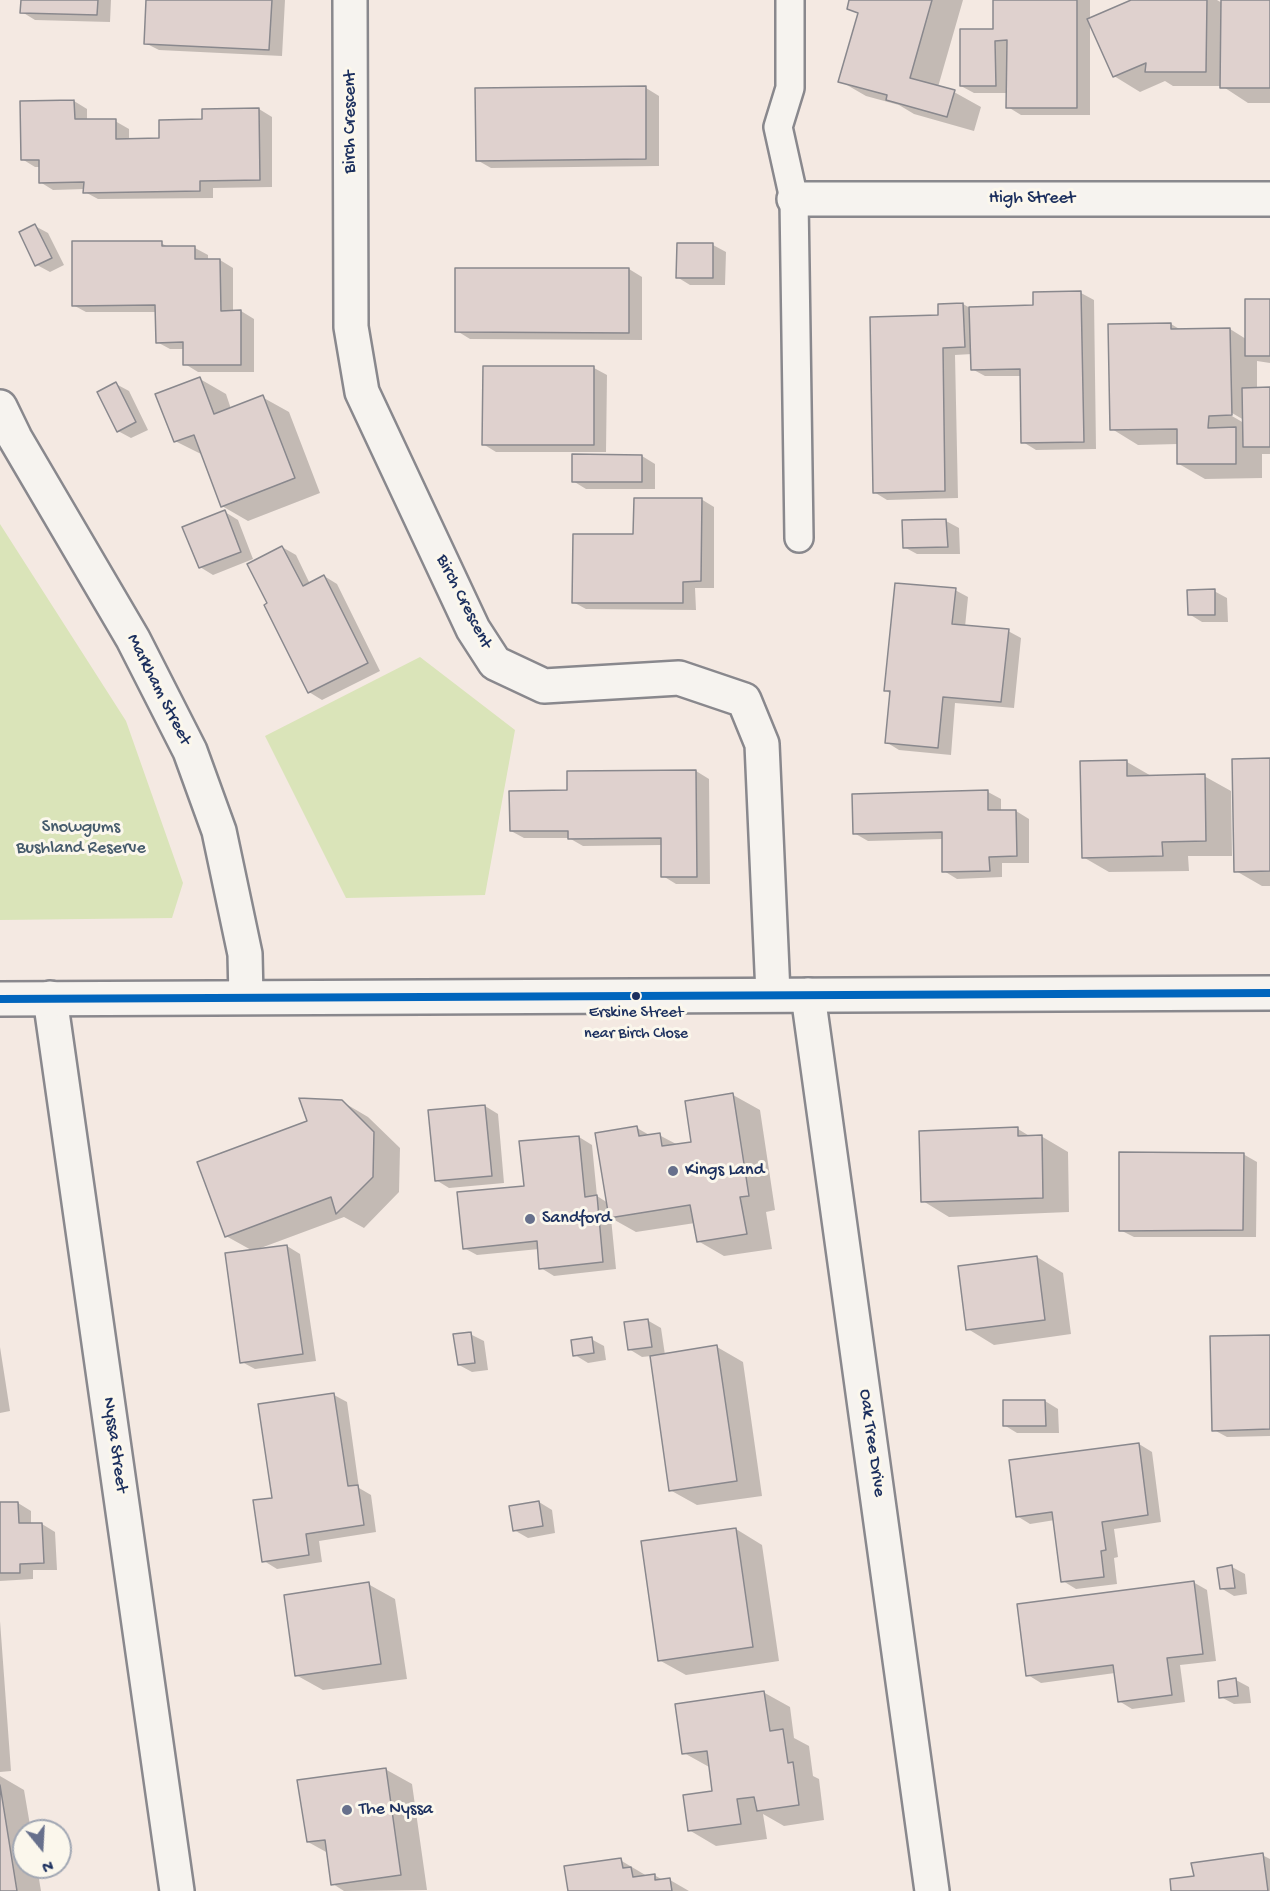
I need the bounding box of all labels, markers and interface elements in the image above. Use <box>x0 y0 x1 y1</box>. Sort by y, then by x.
street label: Birch Crescent <box>340 71 362 173</box>
street label: High Street <box>989 188 1075 210</box>
street label: Birch Crescent <box>430 551 496 653</box>
street label: Markham Street <box>121 631 195 749</box>
park label: Snowgums Bushland Reserve <box>16 817 146 860</box>
marker: Erskine Street near Birch Close <box>630 990 642 1002</box>
place label: Erskine Street near Birch Close <box>584 1004 688 1042</box>
place label: Kings Land <box>685 1160 764 1182</box>
marker: Kings Land <box>666 1164 680 1178</box>
place label: Sandford <box>542 1208 611 1230</box>
marker: Sandford <box>523 1212 537 1226</box>
street label: Oak Tree Drive <box>853 1388 889 1498</box>
street label: Nyssa Street <box>97 1396 131 1494</box>
place label: The Nyssa <box>359 1799 433 1821</box>
marker: The Nyssa <box>340 1803 354 1817</box>
north arrow <box>12 1819 72 1879</box>
text: N <box>39 1854 55 1875</box>

